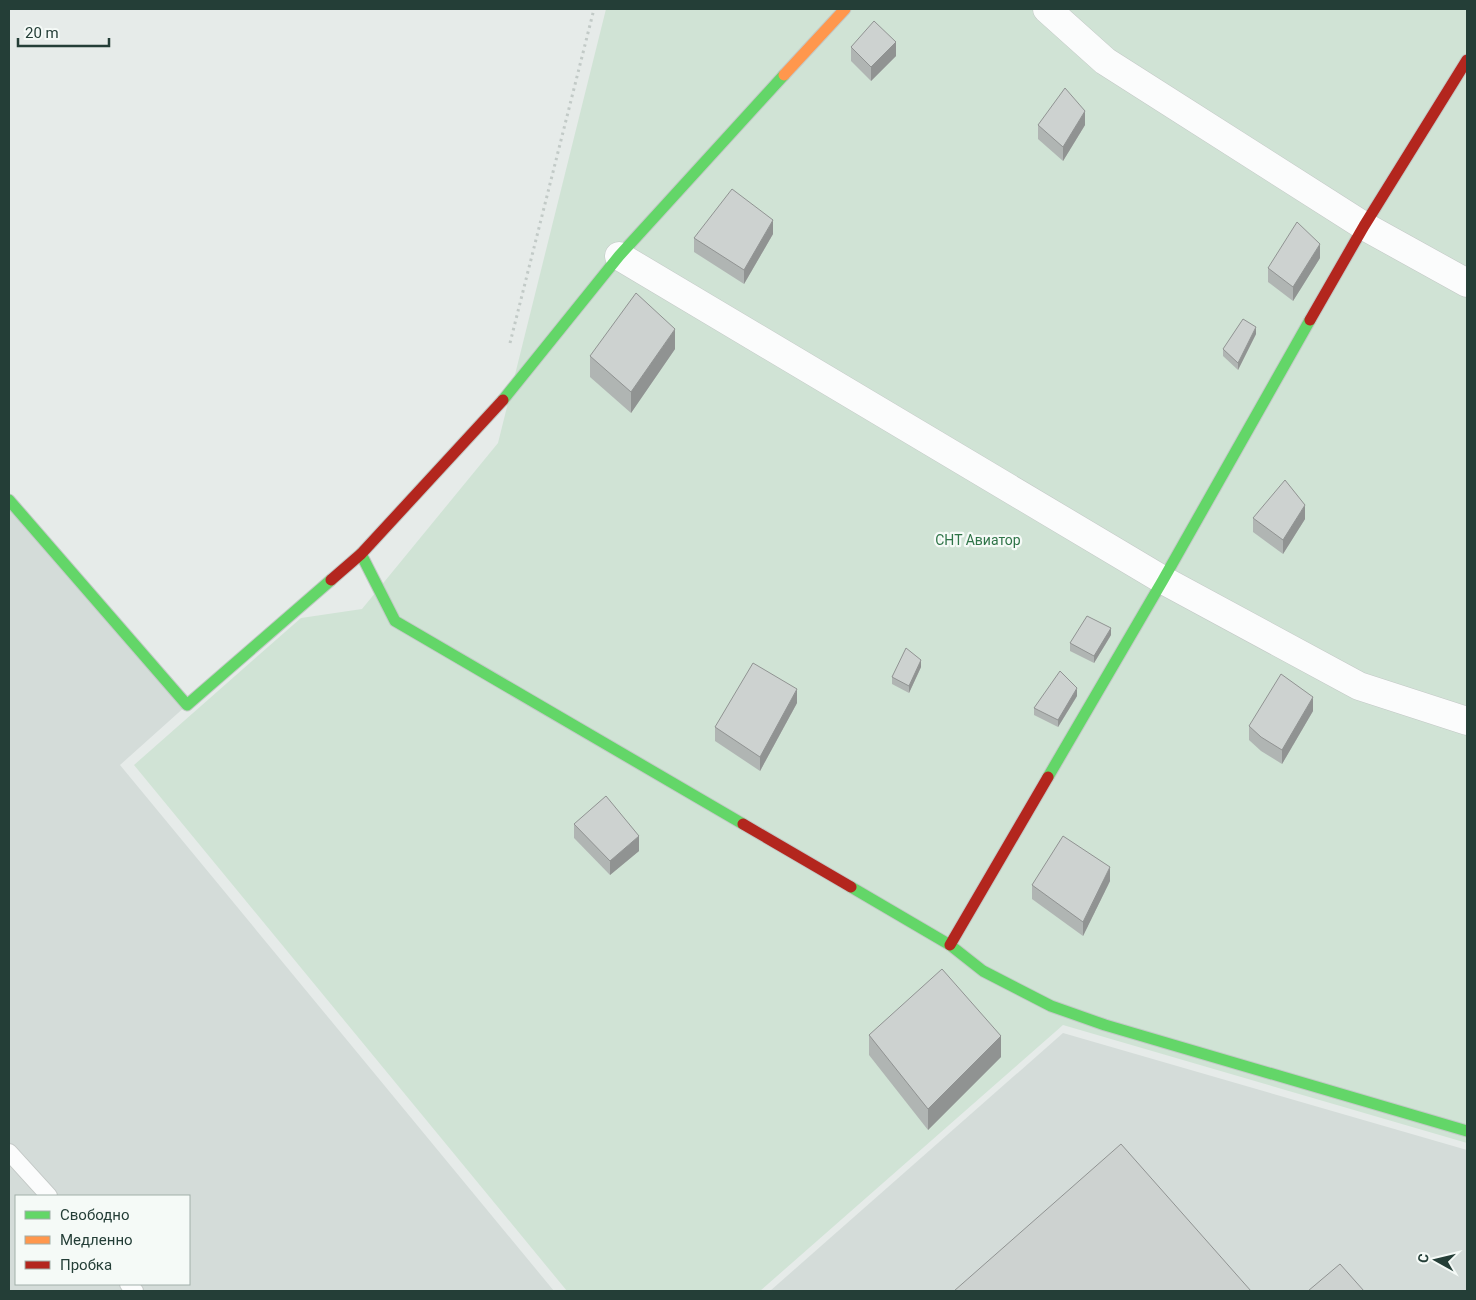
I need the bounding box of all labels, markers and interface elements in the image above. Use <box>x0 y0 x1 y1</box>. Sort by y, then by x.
scale bar <box>18 15 109 47</box>
text: 20 m <box>25 24 59 42</box>
park label: СНТ Авиатор <box>935 532 1021 548</box>
legend <box>15 1195 190 1285</box>
text: Свободно <box>60 1206 129 1224</box>
text: Медленно <box>60 1231 133 1249</box>
north arrow <box>1411 1235 1461 1285</box>
text: С <box>1415 1253 1432 1264</box>
text: Пробка <box>60 1256 112 1274</box>

